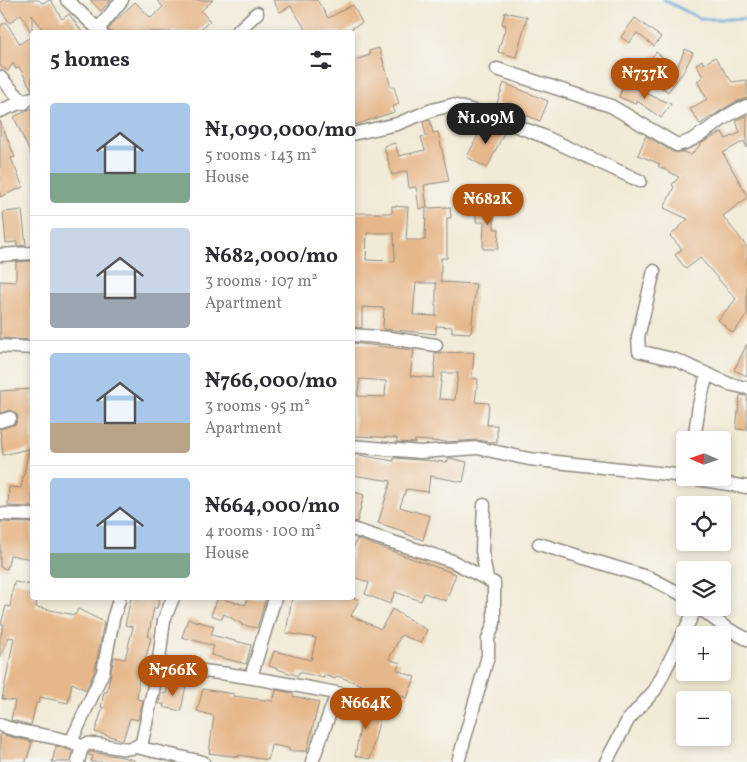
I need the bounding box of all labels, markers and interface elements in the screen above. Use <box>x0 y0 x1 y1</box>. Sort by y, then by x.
text: 5 homes <box>50 46 130 75</box>
icon: filters <box>307 46 335 74</box>
pin: ₦737K <box>610 58 680 100</box>
text: ₦737K <box>622 63 668 85</box>
pin: ₦1.09M <box>445 102 527 145</box>
text: ₦1.09M <box>458 108 514 130</box>
text: ₦1,090,000/mo <box>205 116 357 145</box>
icon: home <box>90 123 150 183</box>
text: 5 rooms · 143 m² <box>205 145 317 167</box>
text: House <box>205 167 249 189</box>
pin: ₦682K <box>453 184 523 226</box>
text: ₦682K <box>464 189 512 211</box>
text: ₦682,000/mo <box>205 242 338 271</box>
icon: home <box>90 248 150 308</box>
text: 3 rooms · 107 m² <box>205 271 318 293</box>
text: Apartment <box>205 293 282 315</box>
text: ₦766,000/mo <box>205 367 337 396</box>
icon: home <box>90 373 150 433</box>
text: 3 rooms · 95 m² <box>205 396 310 418</box>
text: Apartment <box>205 418 282 440</box>
north arrow <box>676 431 731 486</box>
map controls <box>676 431 731 746</box>
text: ₦664,000/mo <box>205 492 340 521</box>
button: locate <box>676 496 731 551</box>
icon: home <box>90 498 150 558</box>
text: 4 rooms · 100 m² <box>205 521 321 543</box>
text: House <box>205 543 249 565</box>
button: layers <box>676 561 731 616</box>
button: + <box>676 626 731 681</box>
pin: ₦766K <box>138 654 208 697</box>
text: ₦766K <box>149 660 197 682</box>
pin: ₦664K <box>331 688 401 730</box>
button: − <box>676 691 731 746</box>
text: ₦664K <box>341 693 391 715</box>

